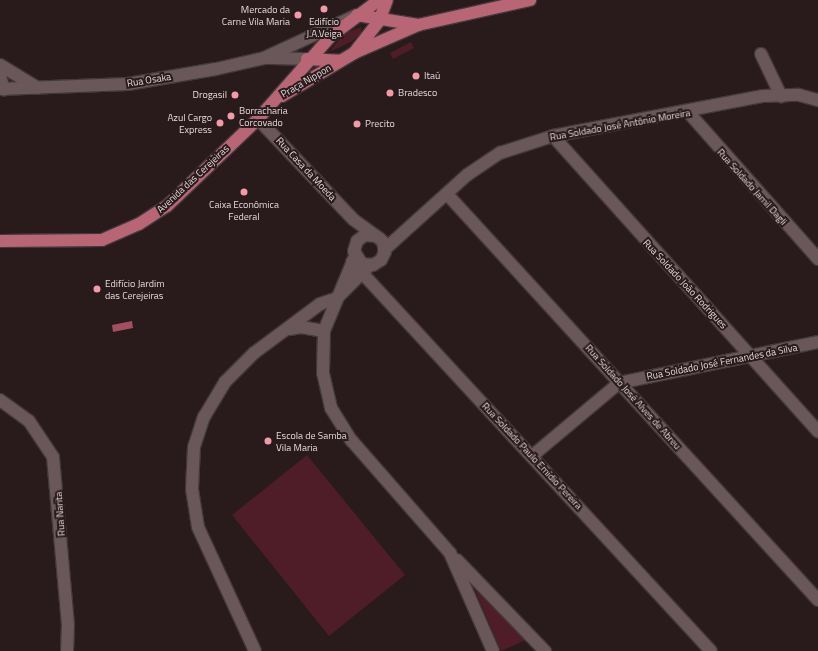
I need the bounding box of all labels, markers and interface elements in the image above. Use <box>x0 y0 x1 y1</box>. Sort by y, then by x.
place label: Mercado da Carne Vila Maria <box>222 3 290 26</box>
marker: Edifício J.A.Veiga <box>319 4 329 14</box>
marker: Mercado da Carne Vila Maria <box>293 10 303 20</box>
place label: Edifício J.A.Veiga <box>306 15 342 38</box>
street label: Praça Nippon <box>279 62 333 100</box>
place label: Itaú <box>424 70 440 82</box>
street label: Rua Osaka <box>126 71 172 89</box>
marker: Itaú <box>411 71 421 81</box>
place label: Bradesco <box>398 87 437 99</box>
marker: Bradesco <box>385 88 395 98</box>
place label: Drogasil <box>193 89 227 101</box>
marker: Drogasil <box>230 90 240 100</box>
place label: Borracharia Corcovado <box>239 104 288 128</box>
street label: Rua Soldado José Antônio Moreira <box>549 107 691 143</box>
place label: Azul Cargo Express <box>167 111 212 134</box>
marker: Borracharia Corcovado <box>226 111 236 121</box>
marker: Azul Cargo Express <box>215 118 225 128</box>
place label: Precito <box>365 118 395 130</box>
marker: Precito <box>352 119 362 129</box>
street label: Rua Casa da Moeda <box>273 135 339 203</box>
street label: Avenida das Cerejeiras <box>154 143 232 215</box>
street label: Rua Soldado Jamil Dagli <box>714 146 790 228</box>
marker: Caixa Econômica Federal <box>239 187 249 197</box>
place label: Caixa Econômica Federal <box>209 198 279 222</box>
street label: Rua Soldado João Rodrigues <box>640 237 730 331</box>
place label: Edifício Jardim das Cerejeiras <box>105 277 165 300</box>
marker: Edifício Jardim das Cerejeiras <box>92 284 102 294</box>
street label: Rua Soldado José Fernandes da Silva <box>646 341 798 383</box>
street label: Rua Soldado José Alves de Abreu <box>583 342 683 452</box>
street label: Rua Soldado Paulo Emídio Pereira <box>479 400 585 512</box>
place label: Escola de Samba Vila Maria <box>276 429 347 452</box>
marker: Escola de Samba Vila Maria <box>263 436 273 446</box>
street label: Rua Narita <box>52 491 68 537</box>

